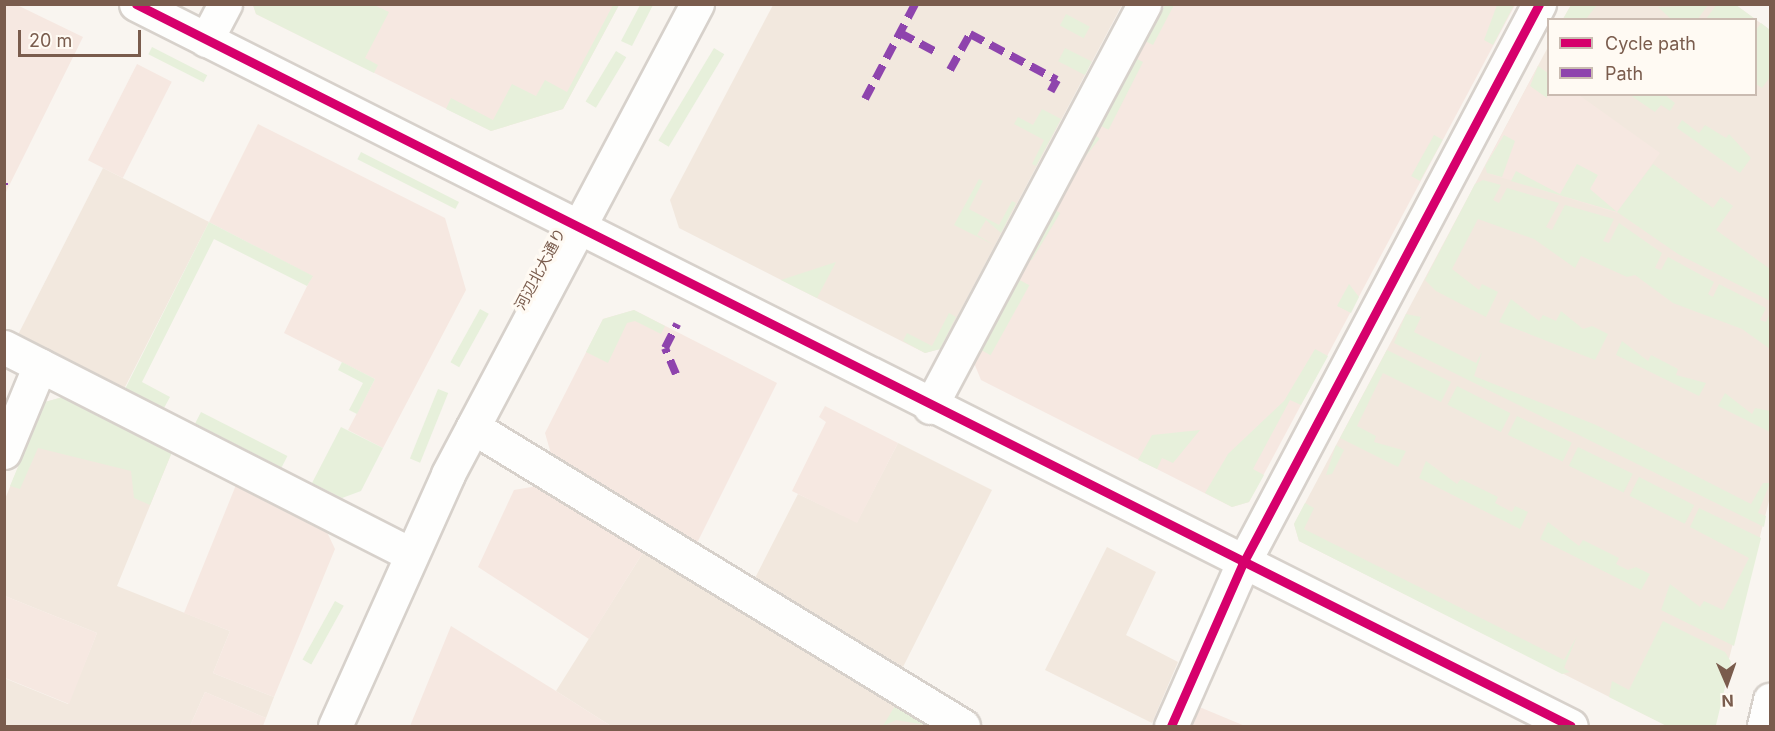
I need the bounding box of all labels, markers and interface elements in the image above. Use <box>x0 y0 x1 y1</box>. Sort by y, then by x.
scale bar <box>21 18 144 56</box>
legend <box>1547 18 1757 96</box>
text: 20 m <box>29 30 72 51</box>
text: Cycle path <box>1605 33 1696 54</box>
text: Path <box>1605 63 1643 84</box>
street label: 河辺北大通り <box>511 225 569 313</box>
north arrow <box>1697 653 1757 713</box>
text: N <box>1721 691 1734 711</box>

